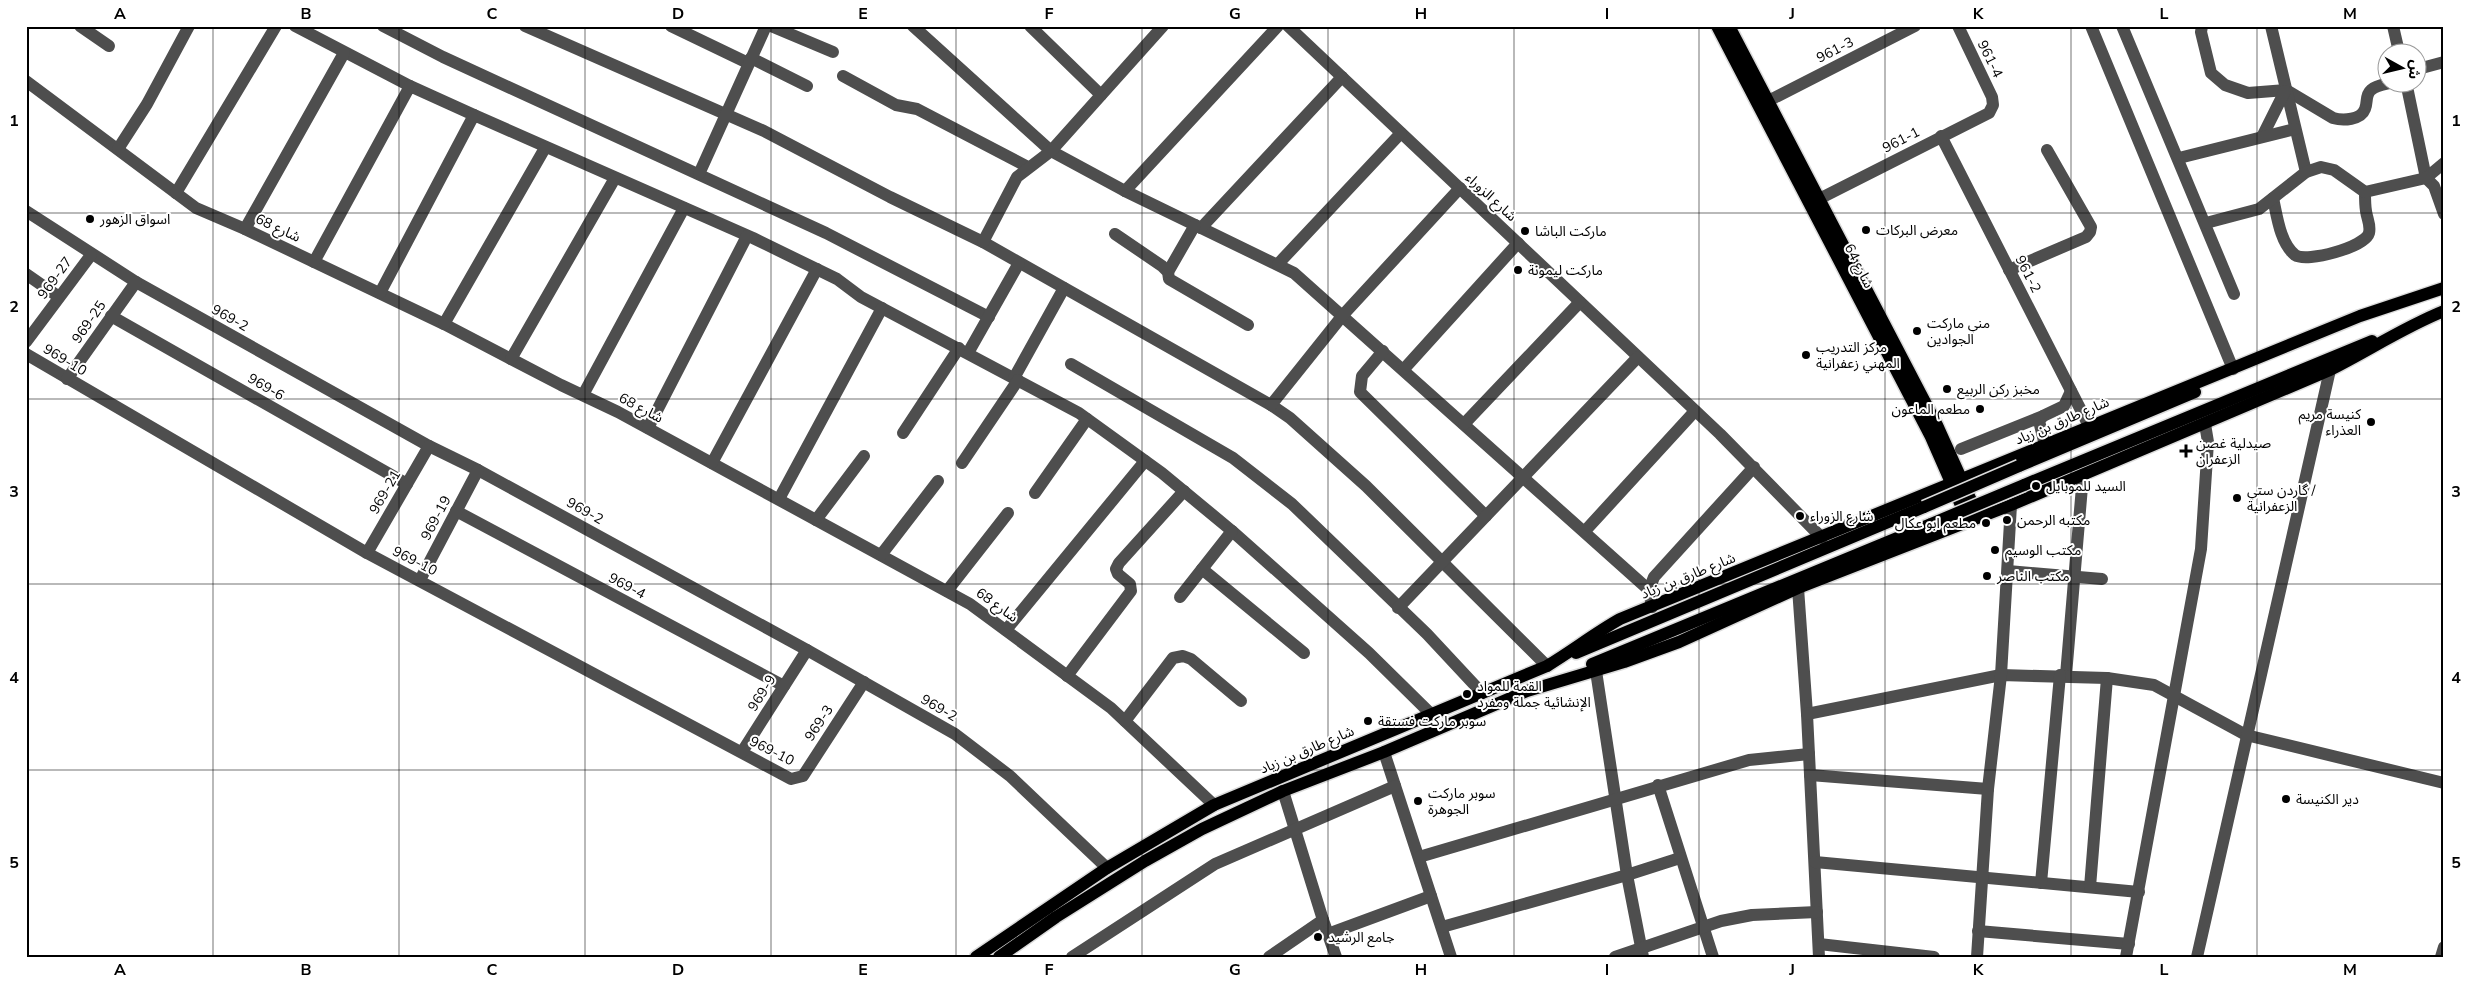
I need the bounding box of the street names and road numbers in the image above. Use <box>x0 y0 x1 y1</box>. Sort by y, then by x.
street label: 961-3 <box>1813 33 1857 67</box>
street label: 961-4 <box>1973 37 2007 81</box>
street label: 961-1 <box>1879 123 1923 157</box>
street label: شارع الزوراء <box>1461 168 1521 226</box>
street label: شارع 68 <box>252 209 304 248</box>
street label: شارع 64 <box>1839 240 1878 292</box>
street label: 961-2 <box>2011 252 2045 296</box>
street label: 969-27 <box>33 253 77 303</box>
street label: 969-25 <box>67 297 111 347</box>
street label: 969-2 <box>208 300 252 336</box>
street label: 969-10 <box>40 340 90 380</box>
street label: 969-6 <box>244 369 288 405</box>
street label: شارع 68 <box>615 388 667 428</box>
street label: شارع طارق بن زياد <box>2012 393 2113 450</box>
street label: 969-21 <box>365 466 405 518</box>
street label: 969-19 <box>416 492 456 544</box>
street label: 969-2 <box>563 493 607 529</box>
street label: 969-10 <box>389 542 441 580</box>
street label: شارع طارق بن زياد <box>1638 548 1739 605</box>
street label: 969-4 <box>605 568 649 604</box>
street label: شارع 68 <box>972 583 1022 628</box>
street label: 969-9 <box>743 671 781 715</box>
street label: 969-2 <box>917 690 961 726</box>
street label: 969-3 <box>800 701 838 745</box>
street label: شارع طارق بن زياد <box>1257 722 1358 779</box>
street label: 969-10 <box>746 732 798 770</box>

